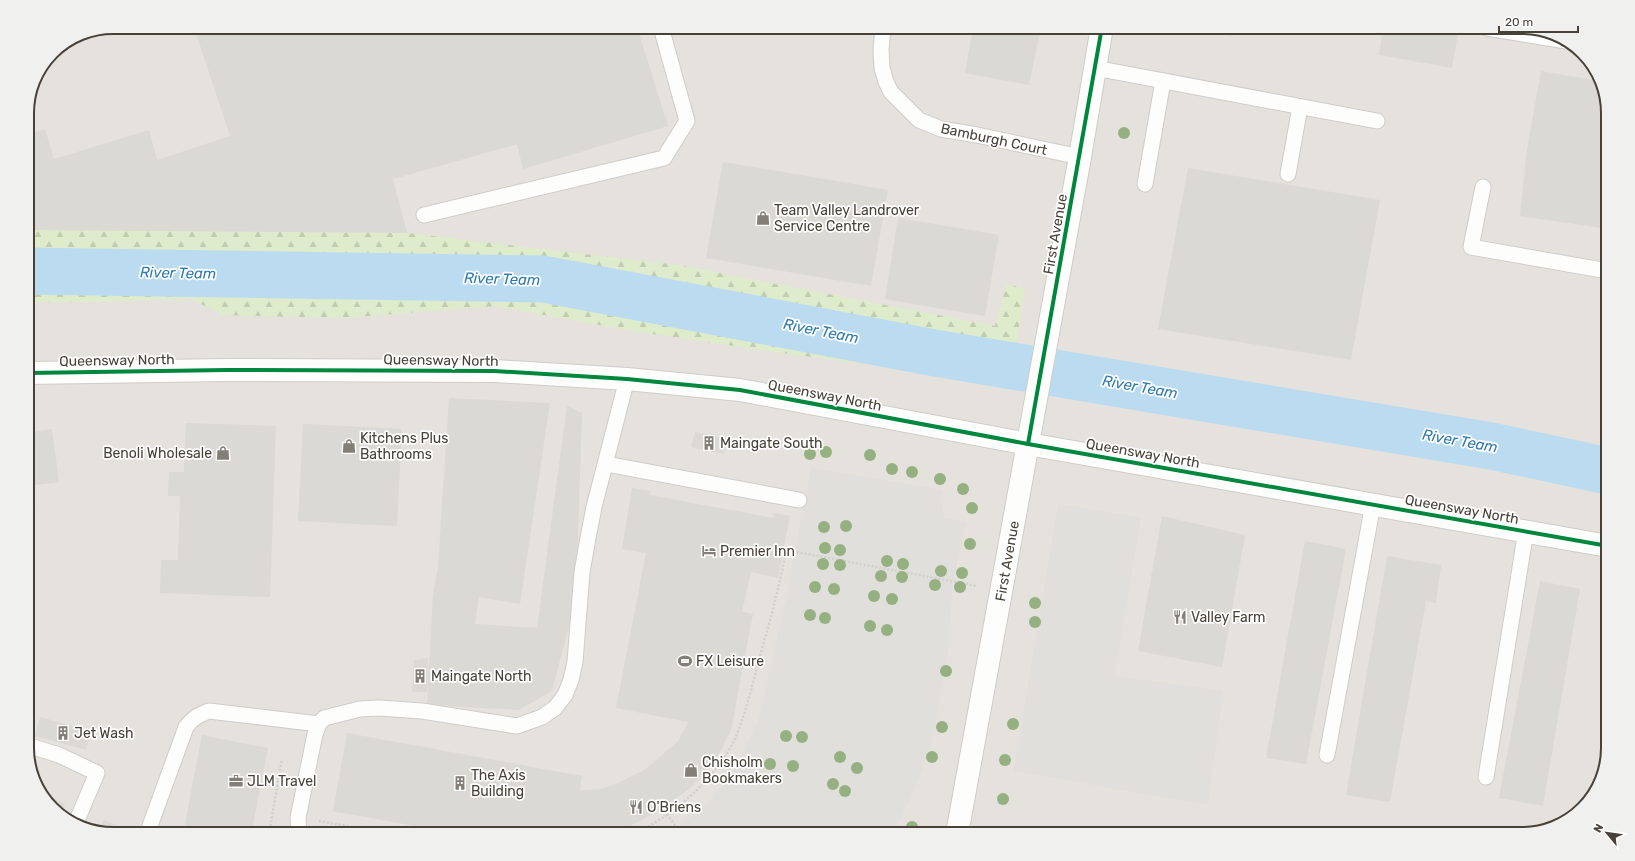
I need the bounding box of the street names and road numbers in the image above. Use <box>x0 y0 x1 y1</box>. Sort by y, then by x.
street label: Bamburgh Court <box>939 120 1049 159</box>
street label: First Avenue <box>1040 192 1071 276</box>
street label: Queensway North <box>59 351 175 370</box>
street label: Queensway North <box>383 351 499 370</box>
street label: Queensway North <box>767 376 883 415</box>
street label: Queensway North <box>1085 435 1201 472</box>
street label: Queensway North <box>1404 491 1520 528</box>
street label: First Avenue <box>992 519 1023 603</box>

